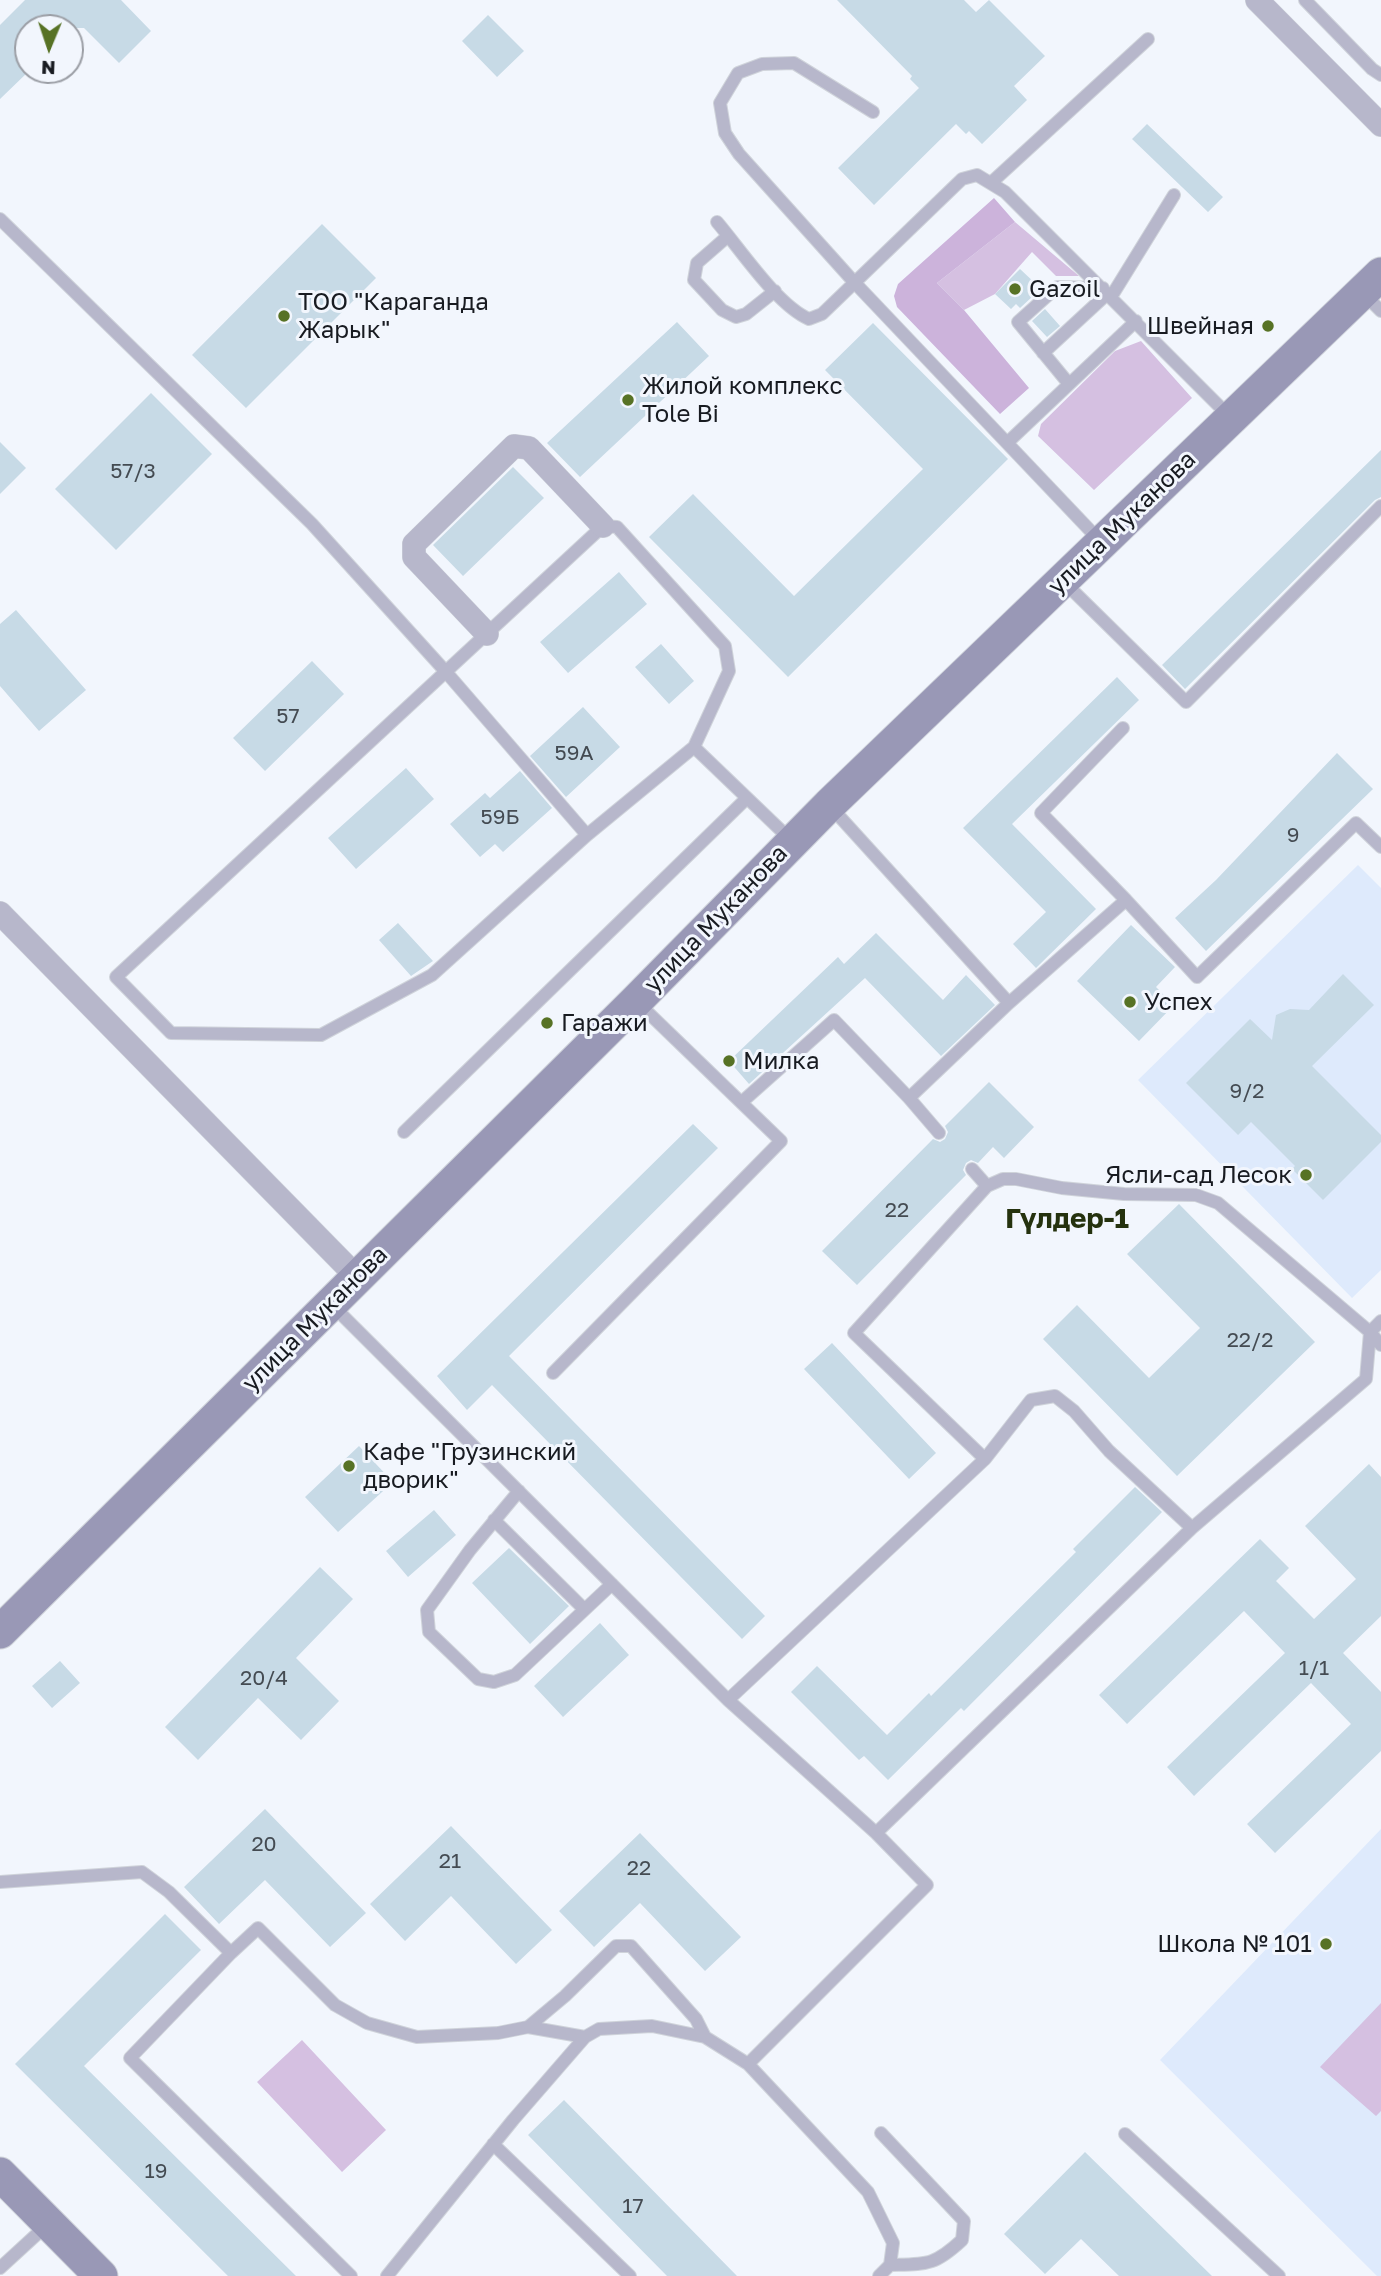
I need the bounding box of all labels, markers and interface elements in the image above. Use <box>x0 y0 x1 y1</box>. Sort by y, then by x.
north arrow <box>14 14 84 84</box>
text: N <box>41 57 56 80</box>
place label: Gazoil <box>1029 275 1100 303</box>
marker: Gazoil <box>1007 281 1023 297</box>
place label: ТОО "Караганда Жарык" <box>298 288 489 344</box>
marker: ТОО "Караганда Жарык" <box>276 308 292 324</box>
place label: Швейная <box>1147 312 1254 340</box>
marker: Швейная <box>1260 318 1276 334</box>
place label: Жилой комплекс Tole Bi <box>642 372 843 428</box>
marker: Жилой комплекс Tole Bi <box>620 392 636 408</box>
street label: улица Муканова <box>1042 445 1202 601</box>
house number: 57/3 <box>110 458 156 484</box>
house number: 57 <box>276 703 300 729</box>
house number: 59A <box>555 740 593 766</box>
house number: 59Б <box>481 804 519 830</box>
house number: 9 <box>1287 822 1299 848</box>
street label: улица Муканова <box>638 839 794 999</box>
place label: Успех <box>1144 988 1213 1016</box>
marker: Успех <box>1122 994 1138 1010</box>
place label: Гаражи <box>561 1009 648 1037</box>
marker: Гаражи <box>539 1015 555 1031</box>
place label: Милка <box>743 1047 819 1075</box>
marker: Милка <box>721 1053 737 1069</box>
house number: 9/2 <box>1230 1078 1264 1104</box>
place label: Ясли-сад Лесок <box>1105 1161 1292 1189</box>
marker: Ясли-сад Лесок <box>1298 1167 1314 1183</box>
house number: 22 <box>885 1197 909 1223</box>
district label: Гүлдер-1 <box>1005 1202 1129 1236</box>
street label: улица Муканова <box>236 1240 394 1398</box>
house number: 22/2 <box>1227 1327 1273 1353</box>
place label: Кафе "Грузинский дворик" <box>363 1438 576 1494</box>
marker: Кафе "Грузинский дворик" <box>341 1458 357 1474</box>
house number: 1/1 <box>1299 1655 1329 1681</box>
house number: 20/4 <box>240 1665 288 1691</box>
house number: 20 <box>251 1831 277 1857</box>
house number: 21 <box>439 1848 461 1874</box>
house number: 22 <box>627 1855 651 1881</box>
place label: Школа № 101 <box>1157 1930 1312 1958</box>
marker: Школа № 101 <box>1318 1936 1334 1952</box>
house number: 19 <box>145 2158 167 2184</box>
house number: 17 <box>622 2193 644 2219</box>

